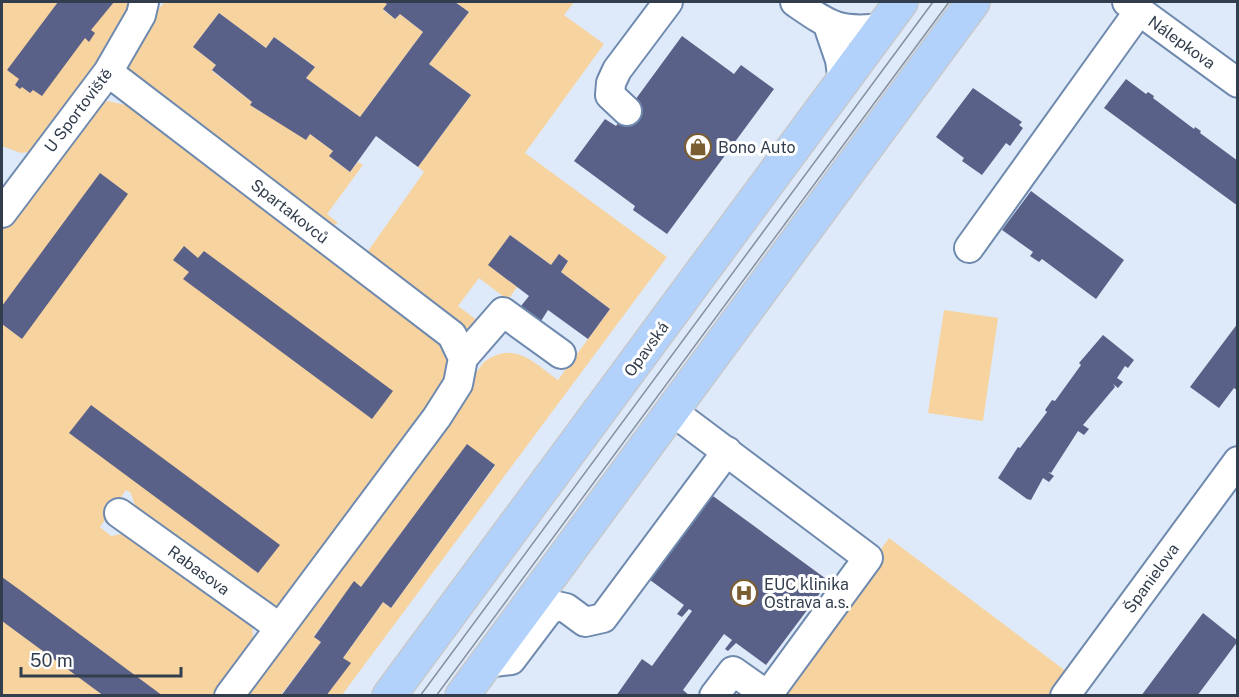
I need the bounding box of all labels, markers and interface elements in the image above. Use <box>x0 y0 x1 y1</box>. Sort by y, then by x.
street label: Nálepkova <box>1145 12 1219 73</box>
street label: U Sportoviště <box>41 65 116 156</box>
shop icon: Bono Auto <box>683 132 713 162</box>
place label: Bono Auto <box>718 138 795 157</box>
street label: Spartakovců <box>247 175 332 248</box>
street label: Opavská <box>620 318 673 380</box>
street label: Španielova <box>1119 539 1183 617</box>
street label: Rabasova <box>164 542 233 599</box>
place label: EUC klinika Ostrava a.s. <box>764 575 849 612</box>
hospital icon: EUC klinika Ostrava a.s. <box>729 578 759 608</box>
scale bar <box>21 640 182 678</box>
text: 50 m <box>30 650 73 671</box>

